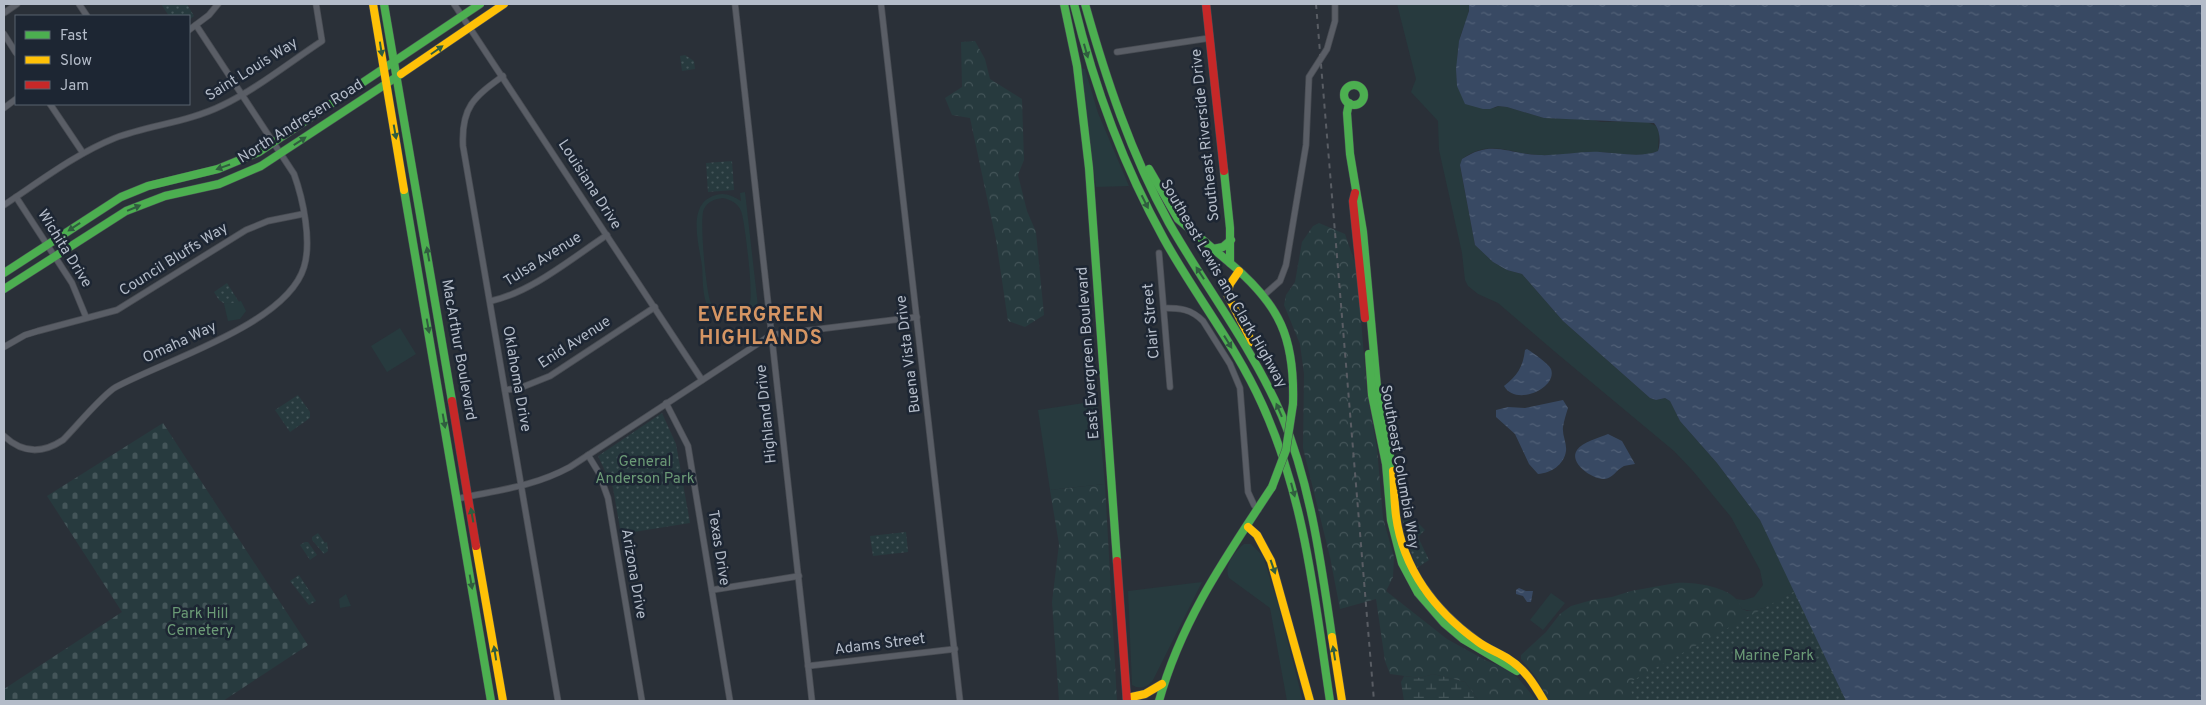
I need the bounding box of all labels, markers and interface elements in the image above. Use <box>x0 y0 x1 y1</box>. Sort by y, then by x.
legend <box>15 15 190 105</box>
text: Fast <box>60 27 88 46</box>
street label: Saint Louis Way <box>202 34 302 106</box>
one-way arrow <box>377 42 385 58</box>
one-way arrow <box>1083 44 1091 59</box>
one-way arrow <box>430 45 444 55</box>
street label: Southeast Riverside Drive <box>1187 48 1225 222</box>
text: Slow <box>60 52 92 71</box>
street label: North Andresen Road <box>235 76 367 168</box>
text: Jam <box>60 77 89 96</box>
one-way arrow <box>391 124 399 140</box>
one-way arrow <box>293 136 306 146</box>
street label: Louisiana Drive <box>553 136 625 234</box>
one-way arrow <box>215 164 230 172</box>
street label: Southeast Lewis and Clark Highway <box>1155 176 1291 392</box>
one-way arrow <box>1141 195 1149 209</box>
one-way arrow <box>127 203 141 211</box>
street label: Wichita Drive <box>32 206 96 292</box>
street label: Council Bluffs Way <box>116 219 232 301</box>
one-way arrow <box>67 222 80 232</box>
street label: Tulsa Avenue <box>500 229 586 291</box>
one-way arrow <box>423 246 431 262</box>
street label: East Evergreen Boulevard <box>1073 266 1105 440</box>
one-way arrow <box>1195 267 1205 280</box>
street label: MacArthur Boulevard <box>436 278 480 422</box>
street label: Clair Street <box>1139 282 1165 360</box>
street label: Buena Vista Drive <box>892 294 926 414</box>
district label: EVERGREEN HIGHLANDS <box>698 303 824 352</box>
street label: Enid Avenue <box>535 313 615 373</box>
street label: Omaha Way <box>140 318 220 368</box>
one-way arrow <box>424 319 432 335</box>
street label: Oklahoma Drive <box>497 324 535 434</box>
one-way arrow <box>1224 335 1233 348</box>
street label: Highland Drive <box>752 364 782 464</box>
street label: Southeast Columbia Way <box>1375 383 1423 551</box>
one-way arrow <box>1275 402 1283 417</box>
one-way arrow <box>441 414 449 430</box>
park label: General Anderson Park <box>595 453 695 489</box>
one-way arrow <box>1289 482 1297 497</box>
one-way arrow <box>467 506 475 522</box>
street label: Texas Drive <box>703 509 733 587</box>
street label: Arizona Drive <box>616 528 650 620</box>
one-way arrow <box>1270 560 1277 575</box>
one-way arrow <box>468 574 476 590</box>
park label: Park Hill Cemetery <box>167 605 233 641</box>
street label: Adams Street <box>834 630 926 660</box>
one-way arrow <box>491 645 499 661</box>
one-way arrow <box>1329 645 1337 661</box>
park label: Marine Park <box>1734 647 1814 666</box>

